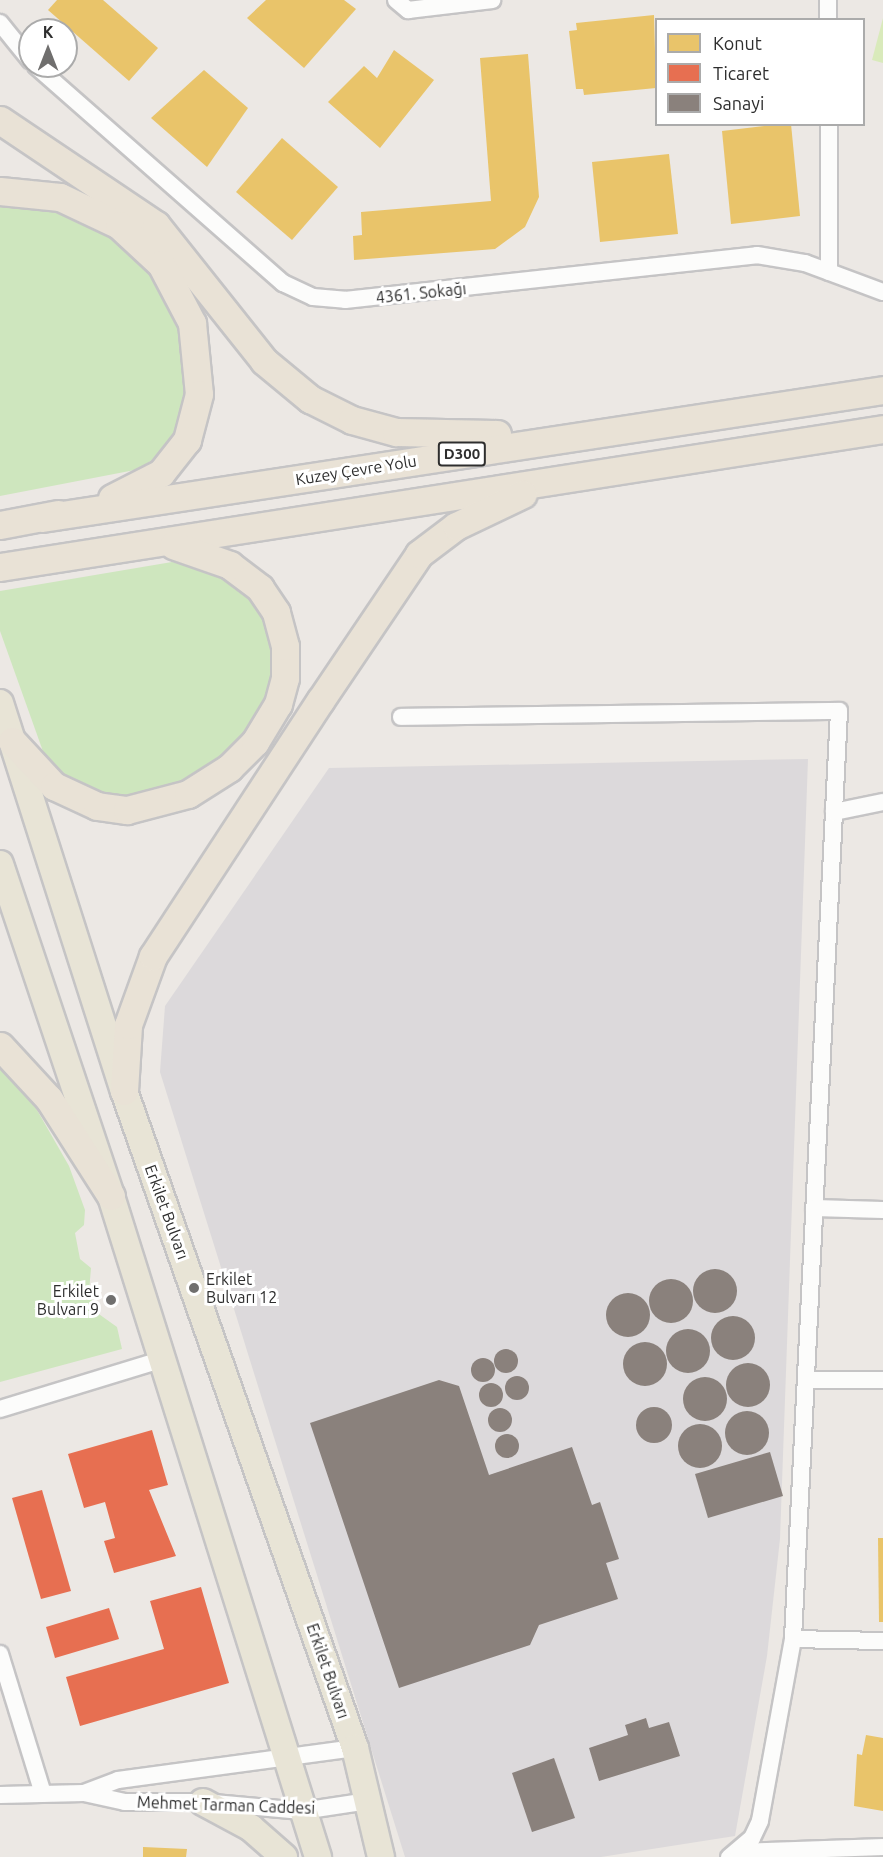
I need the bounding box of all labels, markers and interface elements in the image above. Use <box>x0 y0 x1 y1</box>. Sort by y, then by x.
north arrow <box>18 18 78 78</box>
legend <box>655 18 865 126</box>
text: K <box>43 23 53 41</box>
text: Konut <box>713 33 762 53</box>
text: Ticaret <box>713 63 769 83</box>
text: Sanayi <box>713 93 764 113</box>
street label: 4361. Sokağı <box>375 279 467 307</box>
road number: D300 <box>436 442 488 466</box>
street label: Kuzey Çevre Yolu <box>294 451 418 489</box>
street label: Erkilet Bulvarı <box>141 1162 193 1262</box>
place label: Erkilet Bulvarı 12 <box>206 1269 277 1307</box>
place label: Erkilet Bulvarı 9 <box>37 1281 99 1319</box>
marker: Erkilet Bulvarı 12 <box>187 1281 201 1295</box>
marker: Erkilet Bulvarı 9 <box>104 1293 118 1307</box>
street label: Erkilet Bulvarı <box>303 1621 353 1721</box>
street label: Mehmet Tarman Caddesi <box>137 1792 315 1818</box>

